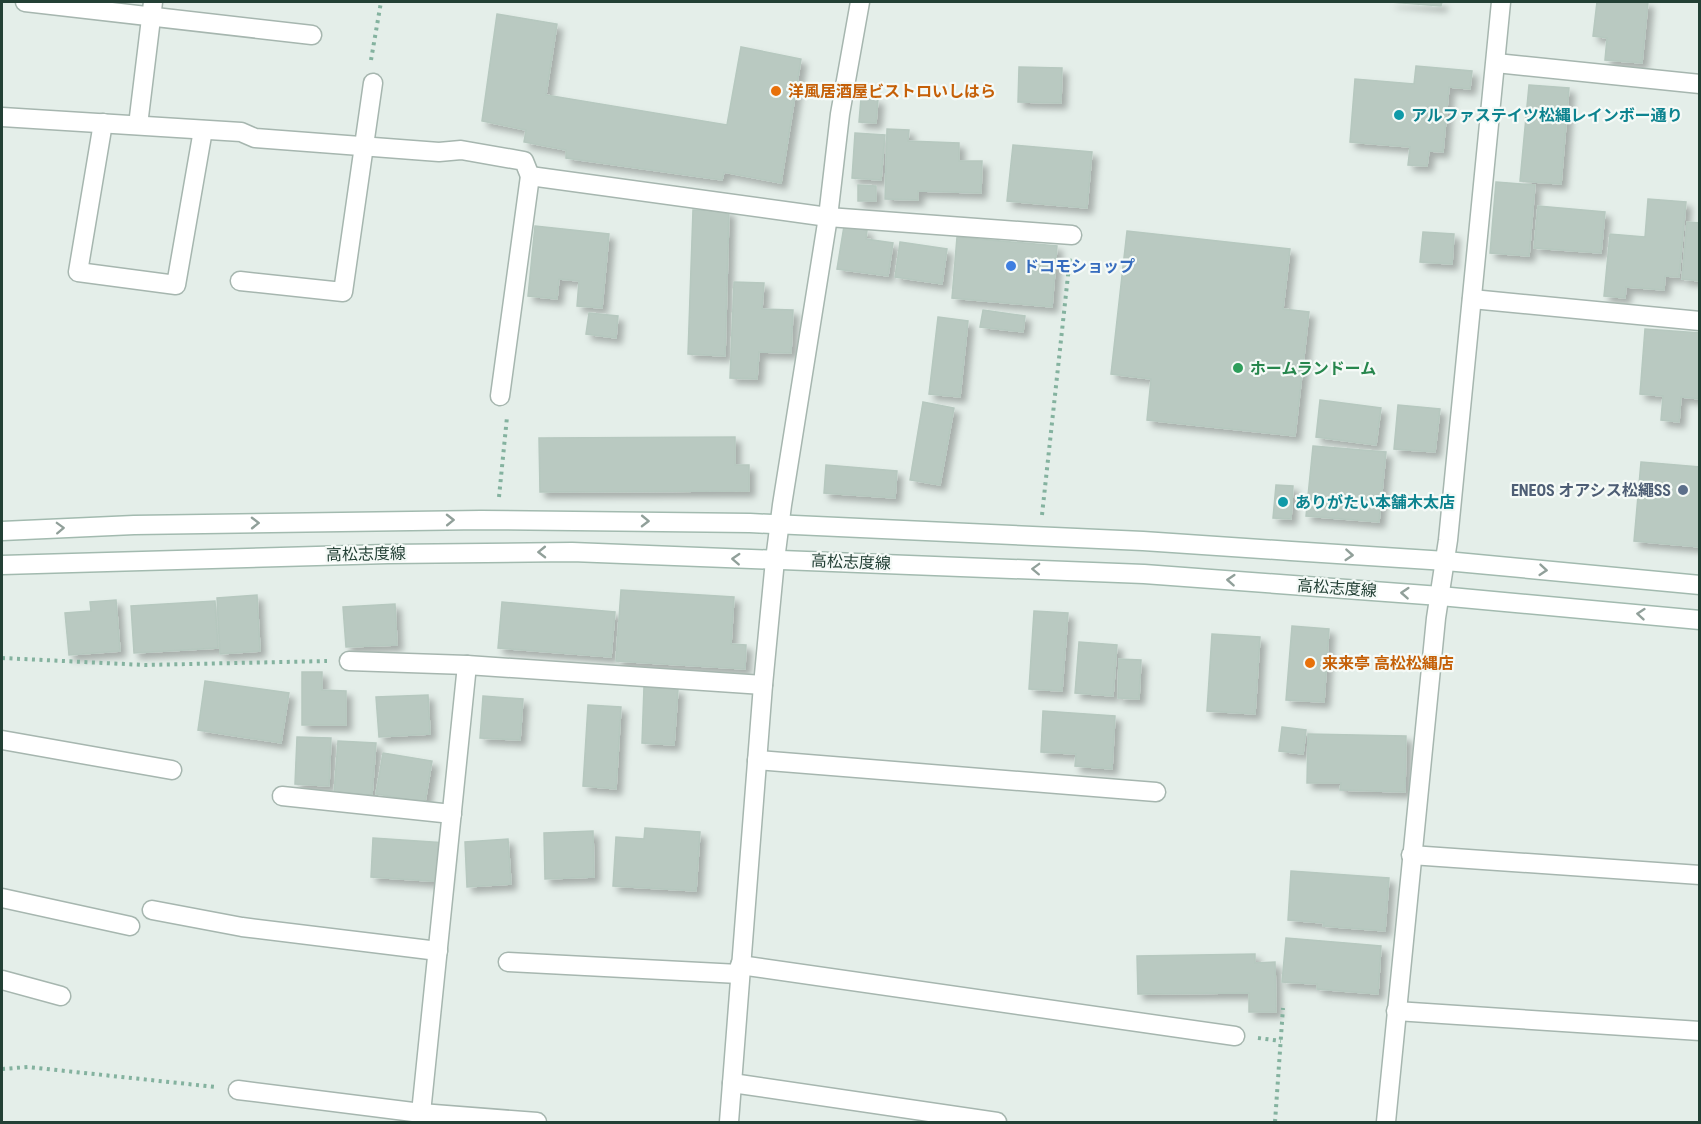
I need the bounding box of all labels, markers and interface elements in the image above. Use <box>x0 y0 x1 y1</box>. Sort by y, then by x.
place label: 洋風居酒屋ビストロいしはら <box>788 82 996 101</box>
marker: 洋風居酒屋ビストロいしはら <box>769 84 783 98</box>
place label: アルファステイツ松縄レインボー通り <box>1411 106 1683 125</box>
marker: アルファステイツ松縄レインボー通り <box>1392 108 1406 122</box>
place label: ドコモショップ <box>1023 257 1135 276</box>
marker: ドコモショップ <box>1004 259 1018 273</box>
place label: ホームランドーム <box>1250 359 1376 378</box>
marker: ホームランドーム <box>1231 361 1245 375</box>
place label: ENEOS オアシス松繩SS <box>1511 481 1671 500</box>
marker: ENEOS オアシス松繩SS <box>1676 483 1690 497</box>
place label: ありがたい本舗木太店 <box>1295 493 1455 512</box>
marker: ありがたい本舗木太店 <box>1276 495 1290 509</box>
one-way arrow <box>445 514 454 526</box>
one-way arrow <box>640 515 649 528</box>
one-way arrow <box>250 517 259 529</box>
one-way arrow <box>55 522 64 535</box>
street label: 高松志度線 <box>326 544 406 564</box>
one-way arrow <box>537 546 546 558</box>
one-way arrow <box>1345 548 1354 561</box>
street label: 高松志度線 <box>811 551 891 573</box>
one-way arrow <box>732 553 741 566</box>
one-way arrow <box>1032 563 1041 576</box>
one-way arrow <box>1539 563 1548 576</box>
one-way arrow <box>1226 574 1235 587</box>
street label: 高松志度線 <box>1296 576 1378 600</box>
one-way arrow <box>1401 587 1410 600</box>
one-way arrow <box>1637 608 1646 621</box>
place label: 来来亭 高松松縄店 <box>1322 654 1454 673</box>
marker: 来来亭 高松松縄店 <box>1303 656 1317 670</box>

